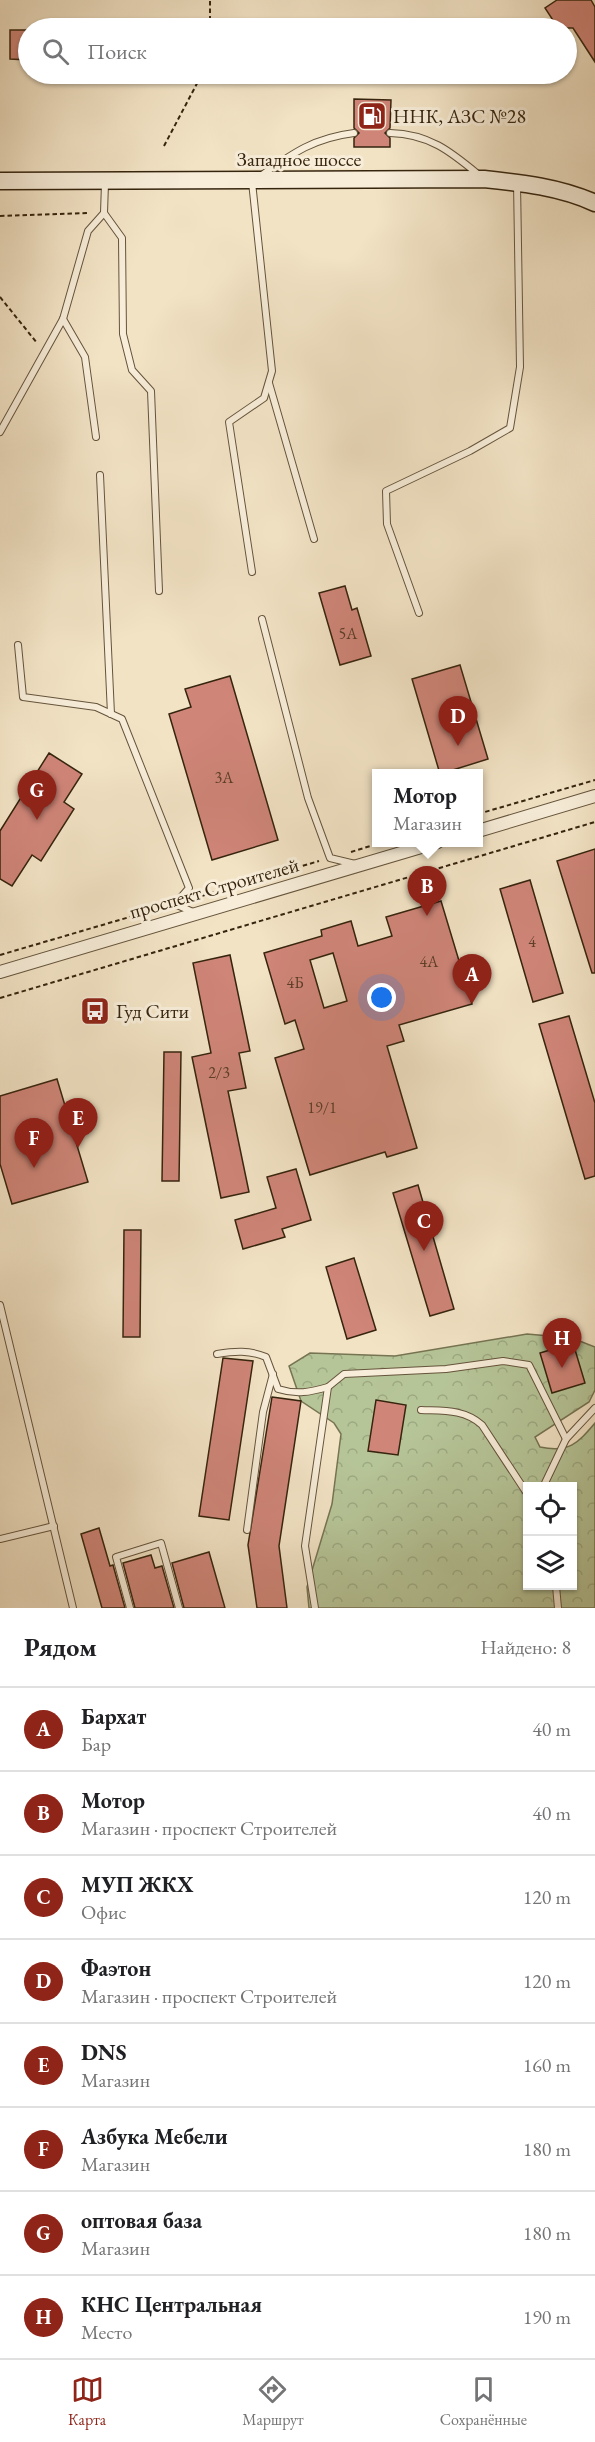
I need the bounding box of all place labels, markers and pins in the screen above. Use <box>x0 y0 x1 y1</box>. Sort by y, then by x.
fuel station icon: ННК, АЗС №28 <box>356 100 388 132</box>
place label: ННК, АЗС №28 <box>393 103 526 129</box>
pin: D <box>438 696 478 746</box>
pin: G <box>18 770 57 820</box>
pin: B <box>408 866 446 916</box>
pin: A <box>452 954 492 1004</box>
bus stop icon: Гуд Сити <box>79 995 111 1027</box>
place label: Гуд Сити <box>116 998 189 1024</box>
pin: E <box>58 1098 98 1148</box>
pin: F <box>15 1118 54 1168</box>
pin: C <box>404 1202 444 1251</box>
pin: H <box>542 1318 582 1368</box>

